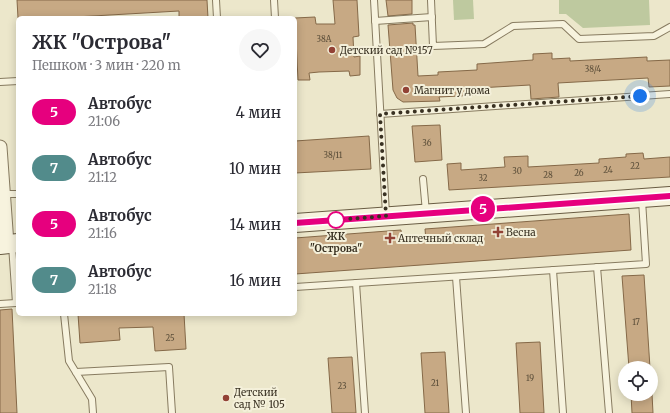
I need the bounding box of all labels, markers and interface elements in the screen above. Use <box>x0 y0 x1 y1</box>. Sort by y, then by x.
button: heart <box>239 29 281 71</box>
text: ЖК "Острова" <box>32 30 171 54</box>
house number: 38А <box>317 34 332 44</box>
place label: Детский сад №157 <box>340 44 433 57</box>
marker: Детский сад №157 <box>327 45 337 55</box>
text: Пешком · 3 мин · 220 m <box>32 57 181 74</box>
house number: 38/4 <box>585 64 601 74</box>
place label: Магнит у дома <box>414 84 491 97</box>
marker: Магнит у дома <box>401 85 411 95</box>
your location <box>630 86 650 106</box>
text: Автобус <box>88 94 152 113</box>
text: 5 <box>50 103 58 121</box>
text: 4 мин <box>235 103 281 122</box>
text: 21:06 <box>88 113 120 130</box>
house number: 36 <box>422 138 432 148</box>
text: Автобус <box>88 150 152 169</box>
house number: 38/11 <box>324 150 343 160</box>
text: 7 <box>50 159 58 177</box>
text: 10 мин <box>229 159 281 178</box>
house number: 22 <box>630 161 640 171</box>
house number: 24 <box>603 165 613 175</box>
house number: 30 <box>512 166 522 176</box>
house number: 26 <box>574 168 584 178</box>
text: 21:12 <box>88 169 117 186</box>
house number: 28 <box>543 170 553 180</box>
house number: 32 <box>478 173 488 183</box>
line badge: 5 <box>470 196 496 222</box>
text: 5 <box>479 200 487 218</box>
text: Автобус <box>88 206 152 225</box>
marker: ЖК "Острова" <box>327 211 345 229</box>
text: 5 <box>50 215 58 233</box>
text: 14 мин <box>230 215 281 234</box>
text: 21:16 <box>88 225 117 242</box>
place label: Весна <box>506 226 536 239</box>
marker: Весна <box>493 227 503 237</box>
place label: ЖК "Острова" <box>310 230 362 255</box>
place label: Аптечный склад <box>397 232 483 245</box>
marker: Аптечный склад <box>385 233 395 243</box>
text: Автобус <box>88 262 152 281</box>
text: 7 <box>50 271 58 289</box>
text: 16 мин <box>229 271 281 290</box>
text: 21:18 <box>88 281 117 298</box>
house number: 17 <box>632 317 640 327</box>
house number: 25 <box>165 333 175 343</box>
map controls <box>618 361 658 401</box>
button: locate <box>618 361 658 401</box>
house number: 19 <box>526 373 534 383</box>
house number: 21 <box>431 378 439 388</box>
house number: 23 <box>337 381 347 391</box>
place label: Детский сад № 105 <box>234 386 285 411</box>
marker: Детский сад № 105 <box>221 393 231 403</box>

